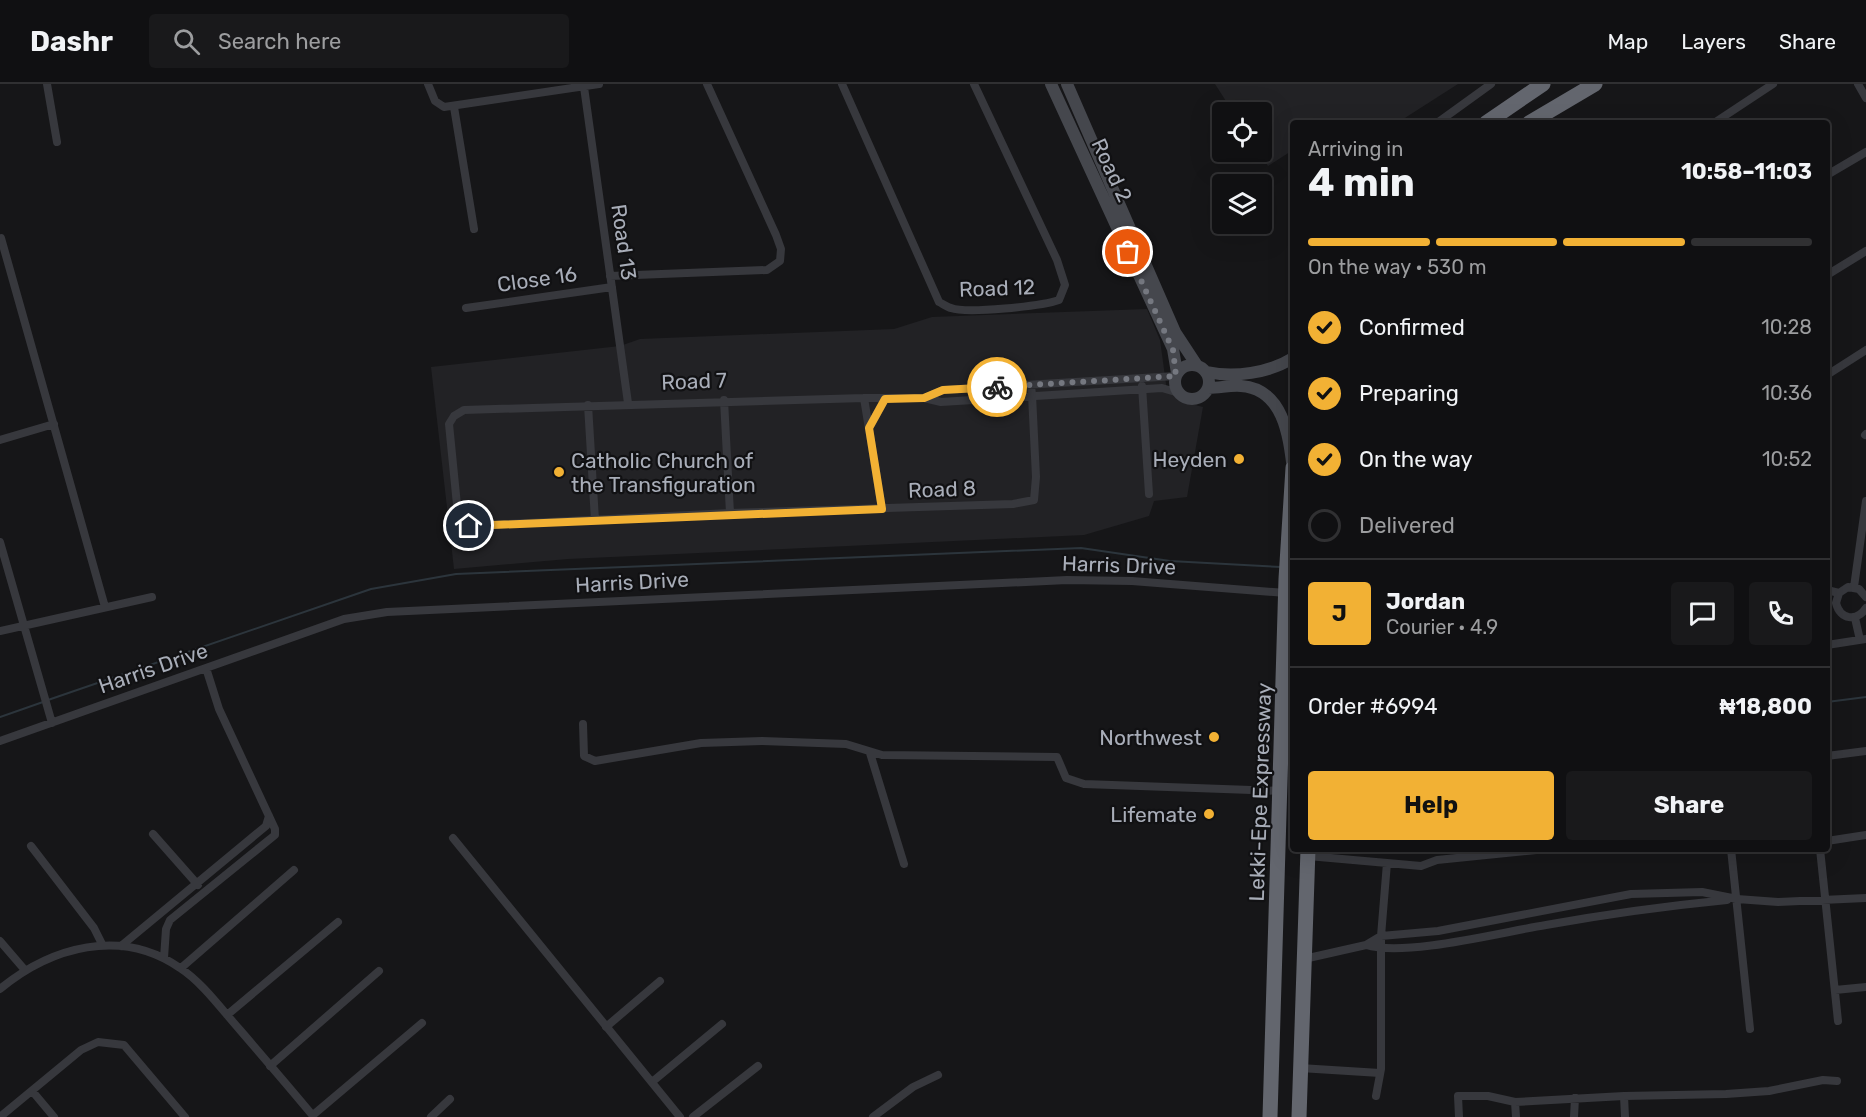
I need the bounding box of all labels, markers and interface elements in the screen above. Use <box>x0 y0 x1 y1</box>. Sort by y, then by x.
search box <box>149 14 569 68</box>
text: Dashr <box>30 25 113 58</box>
icon: search <box>170 25 203 58</box>
text: Search here <box>218 28 341 55</box>
text: Map <box>1607 29 1648 54</box>
text: Layers <box>1681 29 1746 54</box>
text: Share <box>1779 29 1836 54</box>
map controls <box>1212 102 1272 234</box>
button: locate <box>1212 102 1272 162</box>
street label: Road 2 <box>1086 134 1138 206</box>
text: Arriving in <box>1308 137 1403 161</box>
text: 10:58–11:03 <box>1681 158 1812 185</box>
text: 4 min <box>1308 160 1415 206</box>
button: layers <box>1212 174 1272 234</box>
street label: Road 13 <box>606 202 642 282</box>
pin <box>1102 226 1153 277</box>
icon: bag <box>1111 235 1144 268</box>
text: On the way · 530 m <box>1308 255 1487 279</box>
street label: Close 16 <box>495 261 579 297</box>
street label: Road 12 <box>958 274 1036 302</box>
icon: check <box>1308 311 1341 344</box>
text: Confirmed <box>1359 314 1465 341</box>
text: 10:28 <box>1761 315 1812 339</box>
courier <box>967 357 1027 417</box>
street label: Road 7 <box>661 367 727 395</box>
icon: bike <box>981 371 1014 404</box>
icon: check <box>1308 377 1341 410</box>
text: Preparing <box>1359 380 1459 407</box>
text: 10:36 <box>1762 381 1812 405</box>
icon: check <box>1308 443 1341 476</box>
text: On the way <box>1359 446 1473 473</box>
place label: Heyden <box>1152 447 1227 472</box>
text: 10:52 <box>1762 447 1812 471</box>
place label: Catholic Church of the Transfiguration <box>571 448 756 497</box>
marker: Heyden <box>1232 452 1246 466</box>
marker: Catholic Church of the Transfiguration <box>552 465 566 479</box>
street label: Road 8 <box>907 475 977 503</box>
pin <box>443 500 494 551</box>
icon: home <box>452 509 485 542</box>
text: Delivered <box>1359 512 1455 539</box>
street label: Harris Drive <box>1062 551 1176 579</box>
street label: Harris Drive <box>574 567 690 597</box>
button: chat <box>1671 582 1734 645</box>
button: phone <box>1749 582 1812 645</box>
text: Jordan <box>1386 588 1465 615</box>
text: J <box>1332 600 1347 627</box>
text: Courier · 4.9 <box>1386 615 1498 639</box>
street label: Harris Drive <box>95 638 211 698</box>
street label: Lekki-Epe Expressway <box>1244 682 1276 902</box>
text: Order #6994 <box>1308 693 1438 720</box>
text: ₦18,800 <box>1720 693 1812 720</box>
place label: Northwest <box>1099 725 1202 750</box>
marker: Northwest <box>1207 730 1221 744</box>
button: Help <box>1308 771 1554 840</box>
button: Share <box>1566 771 1812 840</box>
place label: Lifemate <box>1110 802 1197 827</box>
marker: Lifemate <box>1202 807 1216 821</box>

